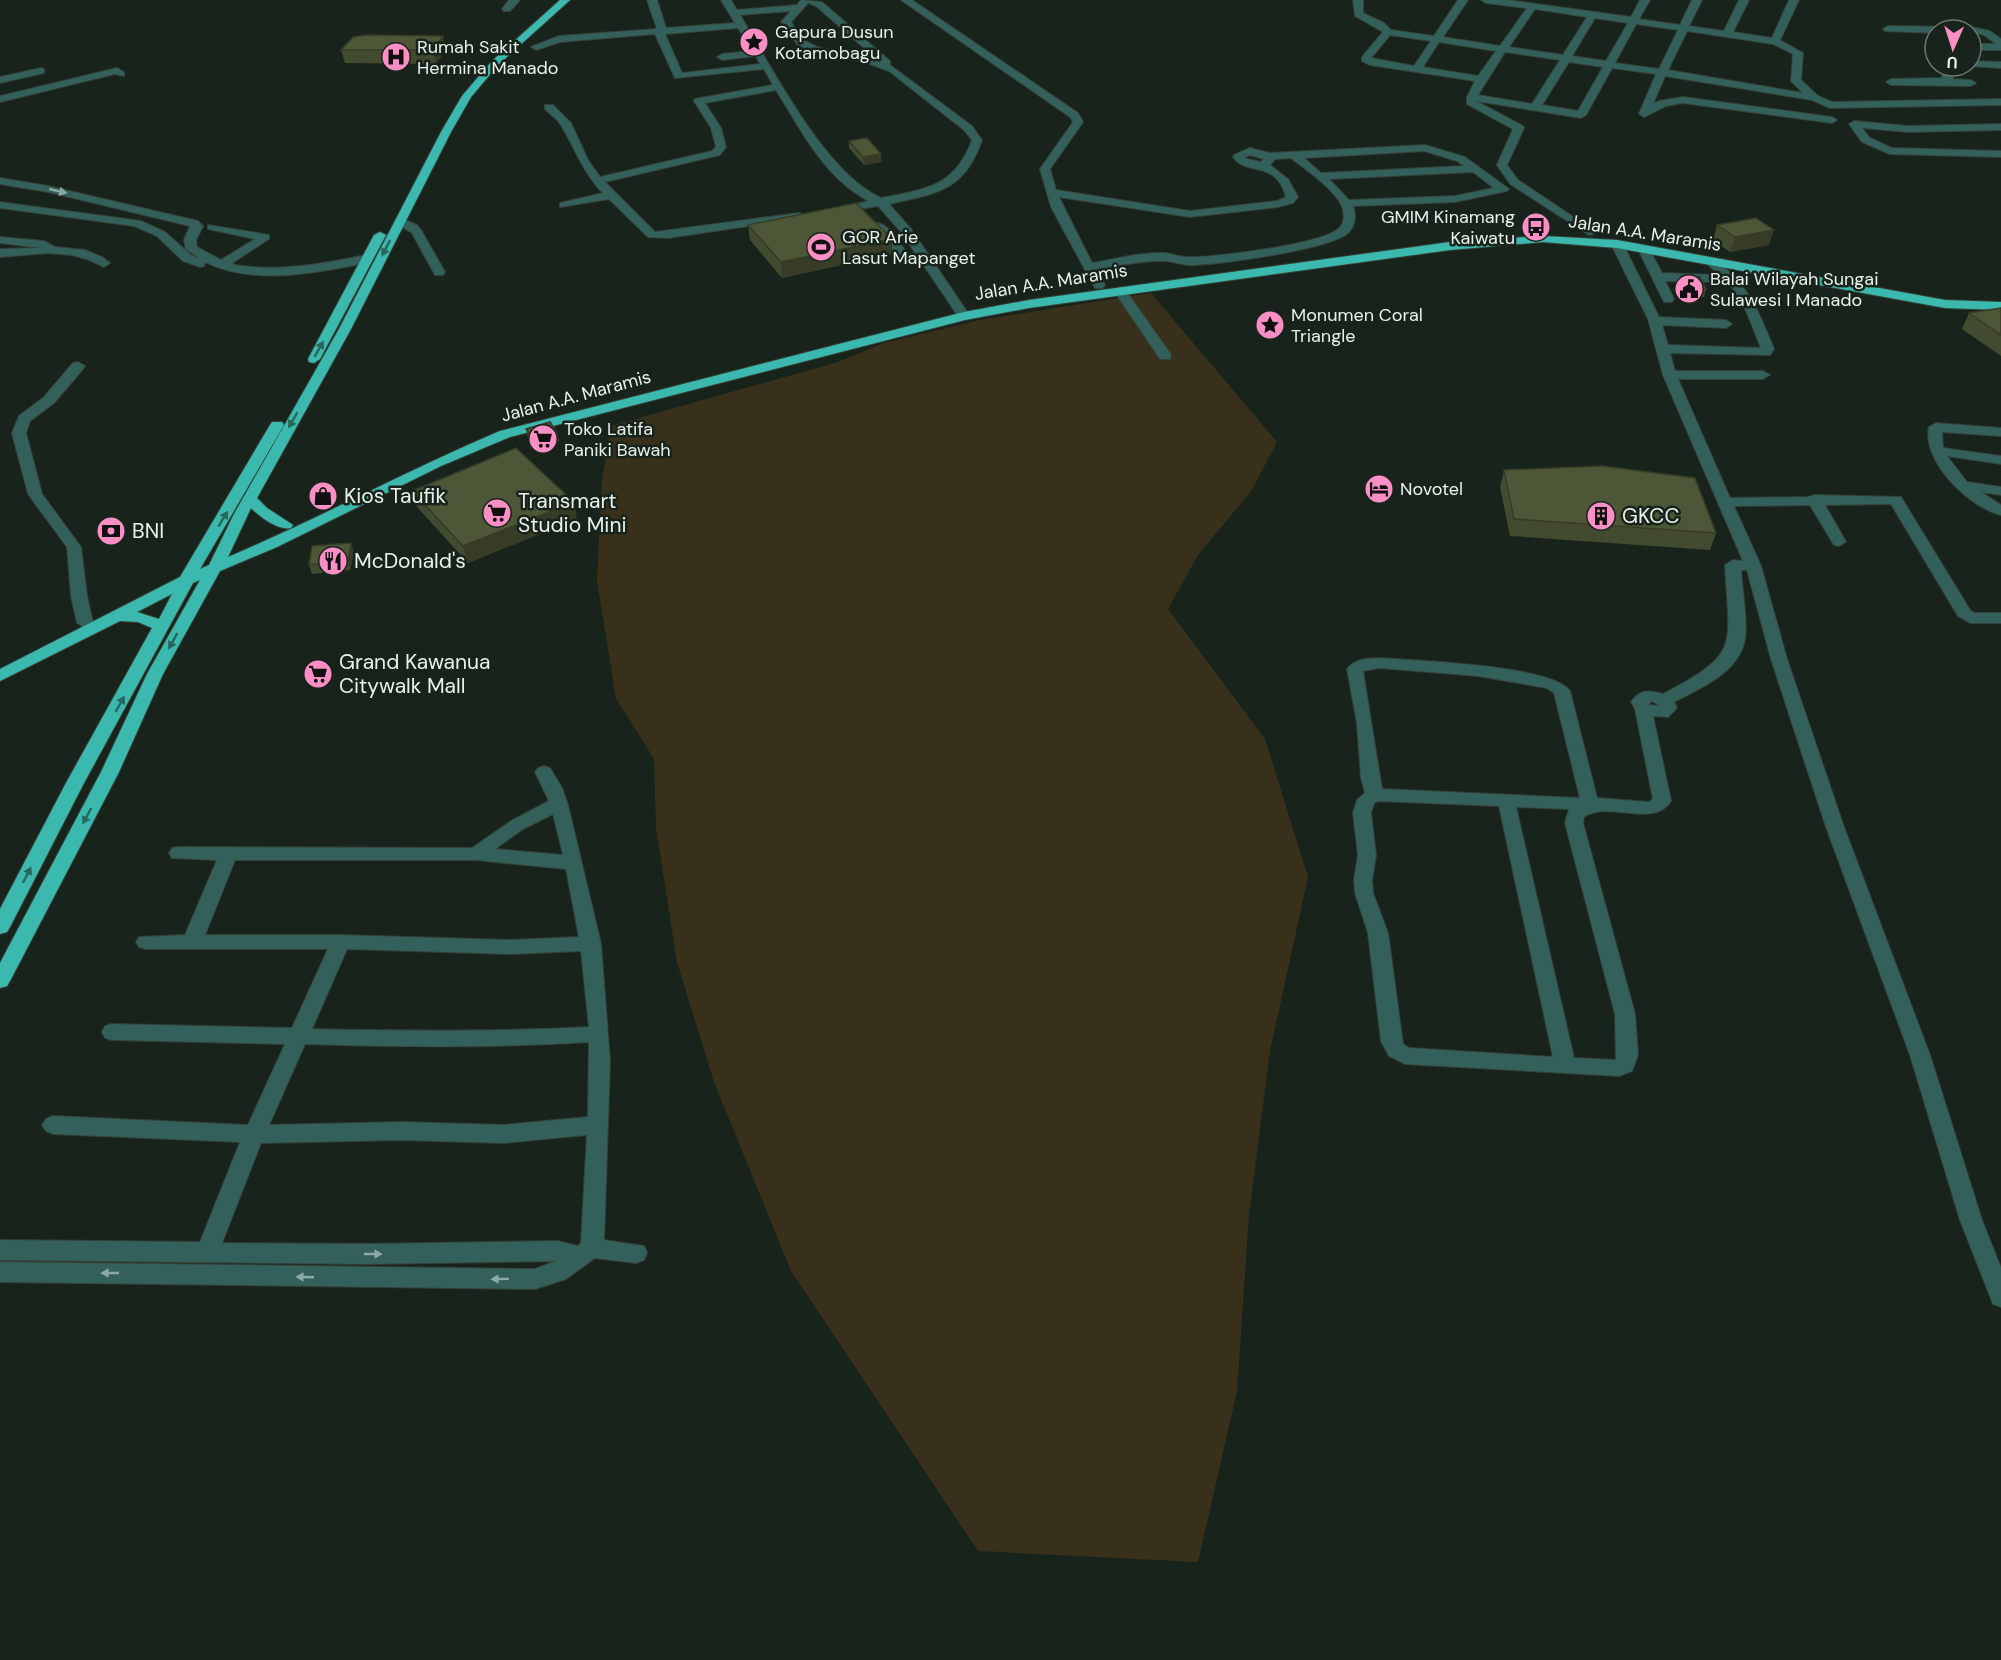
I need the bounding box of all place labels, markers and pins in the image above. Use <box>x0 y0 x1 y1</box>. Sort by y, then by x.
place label: Gapura Dusun Kotamobagu <box>775 20 894 65</box>
place icon: Gapura Dusun Kotamobagu <box>738 26 770 58</box>
place label: Rumah Sakit Hermina Manado <box>417 35 558 80</box>
hospital icon: Rumah Sakit Hermina Manado <box>380 41 412 73</box>
place label: GMIM Kinamang Kaiwatu <box>1381 205 1515 250</box>
bus stop icon: GMIM Kinamang Kaiwatu <box>1520 211 1552 243</box>
place label: GOR Arie Lasut Mapanget <box>842 225 975 270</box>
sports icon: GOR Arie Lasut Mapanget <box>805 231 837 263</box>
place label: Balai Wilayah Sungai Sulawesi I Manado <box>1710 267 1878 312</box>
public building icon: Balai Wilayah Sungai Sulawesi I Manado <box>1673 273 1705 305</box>
place label: Monumen Coral Triangle <box>1291 303 1423 348</box>
place icon: Monumen Coral Triangle <box>1254 309 1286 341</box>
place label: Toko Latifa Paniki Bawah <box>564 417 671 462</box>
supermarket icon: Toko Latifa Paniki Bawah <box>527 423 559 455</box>
hotel icon: Novotel <box>1363 473 1395 505</box>
place label: Novotel <box>1400 477 1463 501</box>
shop icon: Kios Taufik <box>307 480 339 512</box>
place label: Kios Taufik <box>344 482 446 510</box>
place label: Transmart Studio Mini <box>518 487 627 539</box>
supermarket icon: Transmart Studio Mini <box>481 497 513 529</box>
building icon: GKCC <box>1585 500 1617 532</box>
place label: GKCC <box>1622 502 1679 530</box>
bank icon: BNI <box>95 515 127 547</box>
place label: BNI <box>132 517 164 545</box>
restaurant icon: McDonald's <box>317 545 349 577</box>
place label: McDonald's <box>354 547 466 575</box>
place label: Grand Kawanua Citywalk Mall <box>339 648 491 700</box>
supermarket icon: Grand Kawanua Citywalk Mall <box>302 658 334 690</box>

